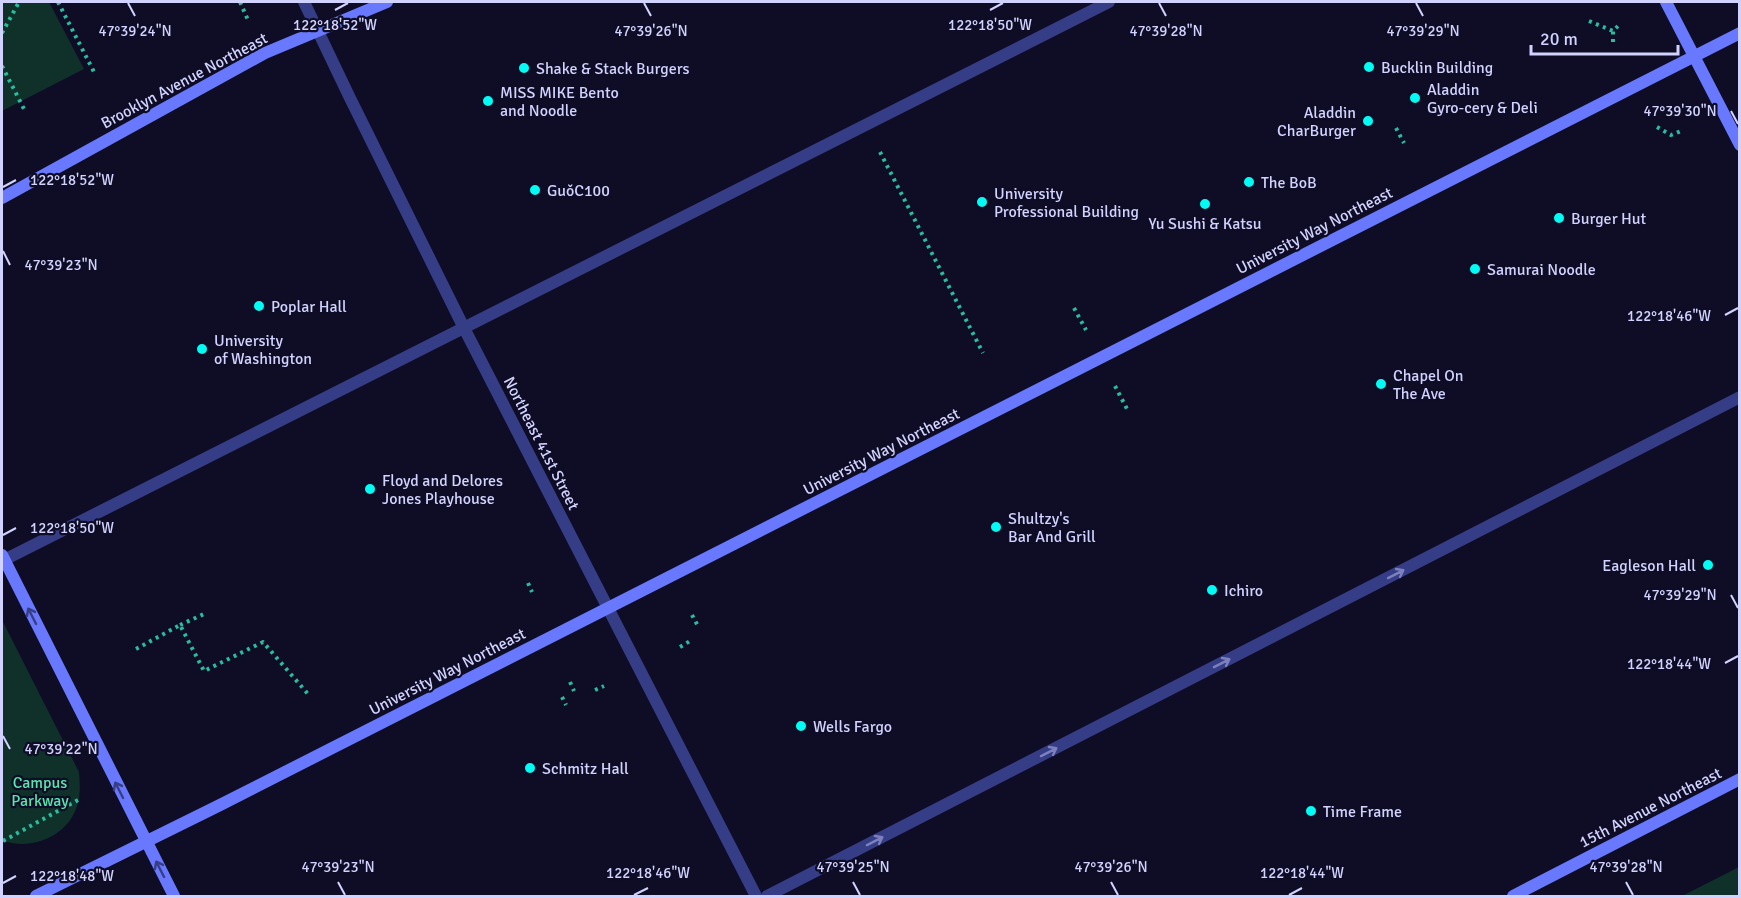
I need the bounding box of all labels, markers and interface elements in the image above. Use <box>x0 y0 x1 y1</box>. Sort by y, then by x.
text: 122°18'52"W <box>293 16 377 34</box>
text: 122°18'50"W <box>948 16 1032 34</box>
scale bar <box>1531 18 1678 56</box>
text: 47°39'24"N <box>98 22 172 40</box>
text: 47°39'26"N <box>614 22 688 40</box>
text: 47°39'28"N <box>1129 22 1203 40</box>
text: 47°39'29"N <box>1386 22 1460 40</box>
street label: Brooklyn Avenue Northeast <box>98 28 271 133</box>
text: 20 m <box>1540 28 1578 50</box>
place label: Bucklin Building <box>1381 58 1493 78</box>
place label: Shake & Stack Burgers <box>536 59 690 79</box>
marker: Bucklin Building <box>1362 60 1376 74</box>
marker: Shake & Stack Burgers <box>517 61 531 75</box>
place label: Aladdin Gyro-cery & Deli <box>1427 80 1538 118</box>
place label: MISS MIKE Bento and Noodle <box>500 83 619 121</box>
marker: Aladdin Gyro-cery & Deli <box>1408 91 1422 105</box>
marker: MISS MIKE Bento and Noodle <box>481 94 495 108</box>
text: 47°39'30"N <box>1643 102 1717 120</box>
place label: Aladdin CharBurger <box>1277 103 1356 141</box>
marker: Aladdin CharBurger <box>1361 114 1375 128</box>
text: 122°18'52"W <box>30 171 114 189</box>
place label: The BoB <box>1261 173 1317 193</box>
marker: The BoB <box>1242 175 1256 189</box>
place label: GuǒC100 <box>547 181 610 201</box>
marker: GuǒC100 <box>528 183 542 197</box>
street label: University Way Northeast <box>1233 183 1396 279</box>
place label: University Professional Building <box>994 184 1139 222</box>
marker: University Professional Building <box>975 195 989 209</box>
marker: Yu Sushi & Katsu <box>1198 197 1212 211</box>
place label: Burger Hut <box>1571 209 1647 229</box>
marker: Burger Hut <box>1552 211 1566 225</box>
place label: Yu Sushi & Katsu <box>1148 214 1262 234</box>
text: 47°39'23"N <box>24 256 98 274</box>
place label: Samurai Noodle <box>1487 260 1596 280</box>
marker: Samurai Noodle <box>1468 262 1482 276</box>
place label: Poplar Hall <box>271 297 347 317</box>
marker: Poplar Hall <box>252 299 266 313</box>
text: 122°18'46"W <box>1627 307 1711 325</box>
place label: University of Washington <box>214 331 312 369</box>
marker: University of Washington <box>195 342 209 356</box>
place label: Chapel On The Ave <box>1393 366 1463 404</box>
street label: Northeast 41st Street <box>499 373 584 514</box>
marker: Chapel On The Ave <box>1374 377 1388 391</box>
street label: University Way Northeast <box>800 404 963 500</box>
place label: Floyd and Delores Jones Playhouse <box>382 471 503 509</box>
marker: Floyd and Delores Jones Playhouse <box>363 482 377 496</box>
place label: Shultzy's Bar And Grill <box>1008 509 1096 547</box>
text: 122°18'50"W <box>30 519 114 537</box>
marker: Shultzy's Bar And Grill <box>989 520 1003 534</box>
place label: Eagleson Hall <box>1602 556 1696 576</box>
marker: Eagleson Hall <box>1701 558 1715 572</box>
one-way arrow <box>1386 567 1404 579</box>
place label: Ichiro <box>1224 581 1263 601</box>
marker: Ichiro <box>1205 583 1219 597</box>
text: 47°39'29"N <box>1643 586 1717 604</box>
one-way arrow <box>26 607 37 625</box>
street label: University Way Northeast <box>366 624 529 720</box>
text: 122°18'44"W <box>1627 655 1711 673</box>
one-way arrow <box>1213 657 1231 668</box>
place label: Wells Fargo <box>813 717 892 737</box>
marker: Wells Fargo <box>794 719 808 733</box>
text: 47°39'22"N <box>24 740 98 758</box>
one-way arrow <box>1040 746 1057 758</box>
place label: Schmitz Hall <box>542 759 629 779</box>
marker: Schmitz Hall <box>523 761 537 775</box>
street label: 15th Avenue Northeast <box>1576 763 1725 852</box>
park label: Campus Parkway <box>11 773 69 811</box>
one-way arrow <box>113 781 125 799</box>
place label: Time Frame <box>1323 802 1402 822</box>
marker: Time Frame <box>1304 804 1318 818</box>
one-way arrow <box>866 835 884 846</box>
text: 47°39'23"N <box>301 858 375 876</box>
text: 47°39'25"N <box>816 858 890 876</box>
text: 47°39'26"N <box>1074 858 1148 876</box>
text: 47°39'28"N <box>1589 858 1663 876</box>
one-way arrow <box>154 861 165 879</box>
text: 122°18'46"W <box>606 864 690 882</box>
text: 122°18'44"W <box>1260 864 1344 882</box>
text: 122°18'48"W <box>30 867 114 885</box>

